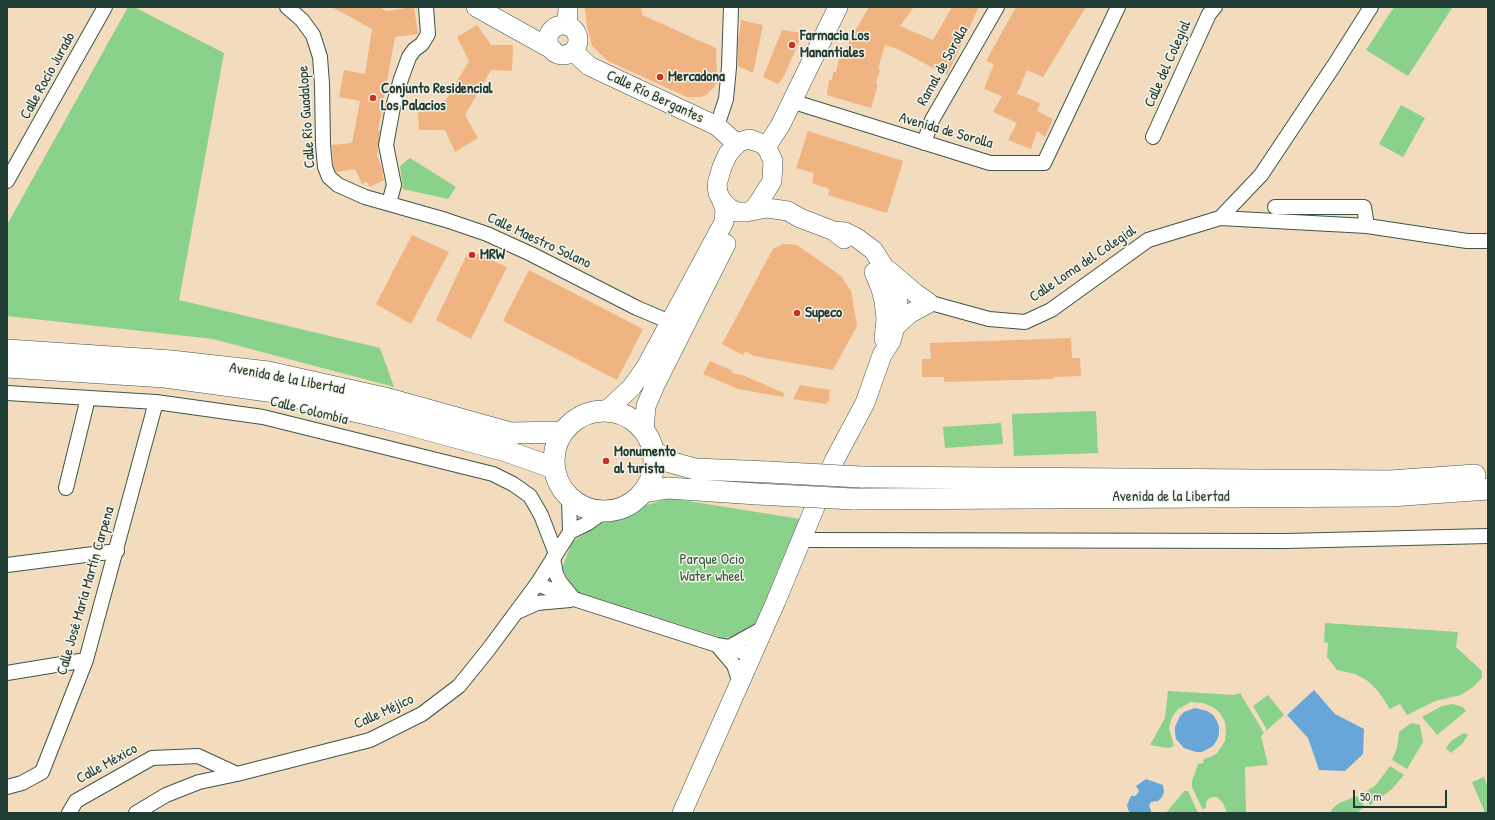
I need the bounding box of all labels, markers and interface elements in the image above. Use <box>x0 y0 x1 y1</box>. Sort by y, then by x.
street label: Calle del Colegial <box>1141 18 1195 110</box>
street label: Ramal de Sorolla <box>914 23 972 109</box>
place label: Farmacia Los Manantiales <box>800 27 869 62</box>
street label: Calle Rocío Jurado <box>17 29 79 123</box>
marker: Farmacia Los Manantiales <box>787 40 797 50</box>
street label: Calle Río Guadalope <box>294 65 320 169</box>
street label: Calle Río Bergantes <box>604 67 706 127</box>
place label: Mercadona <box>668 68 725 86</box>
marker: Mercadona <box>655 72 665 82</box>
place label: Conjunto Residencial Los Palacios <box>381 80 493 115</box>
marker: Conjunto Residencial Los Palacios <box>368 93 378 103</box>
street label: Avenida de Sorolla <box>897 109 995 153</box>
street label: Calle Maestro Solano <box>484 209 594 273</box>
street label: Calle Loma del Colegial <box>1026 222 1140 306</box>
place label: MRW <box>480 246 505 264</box>
marker: MRW <box>467 250 477 260</box>
place label: Supeco <box>805 304 842 322</box>
marker: Supeco <box>792 308 802 318</box>
street label: Avenida de la Libertad <box>228 359 346 399</box>
street label: Calle Colombia <box>268 393 350 429</box>
place label: Monumento al turista <box>614 443 676 478</box>
marker: Monumento al turista <box>601 456 611 466</box>
street label: Avenida de la Libertad <box>1113 488 1229 506</box>
street label: Calle José María Martín Carpena <box>53 505 119 677</box>
park label: Parque Ocio Water wheel <box>680 551 744 586</box>
street label: Calle Méjico <box>351 690 417 734</box>
street label: Calle México <box>73 740 141 788</box>
scale bar <box>1355 782 1449 808</box>
text: 50 m <box>1360 788 1381 805</box>

